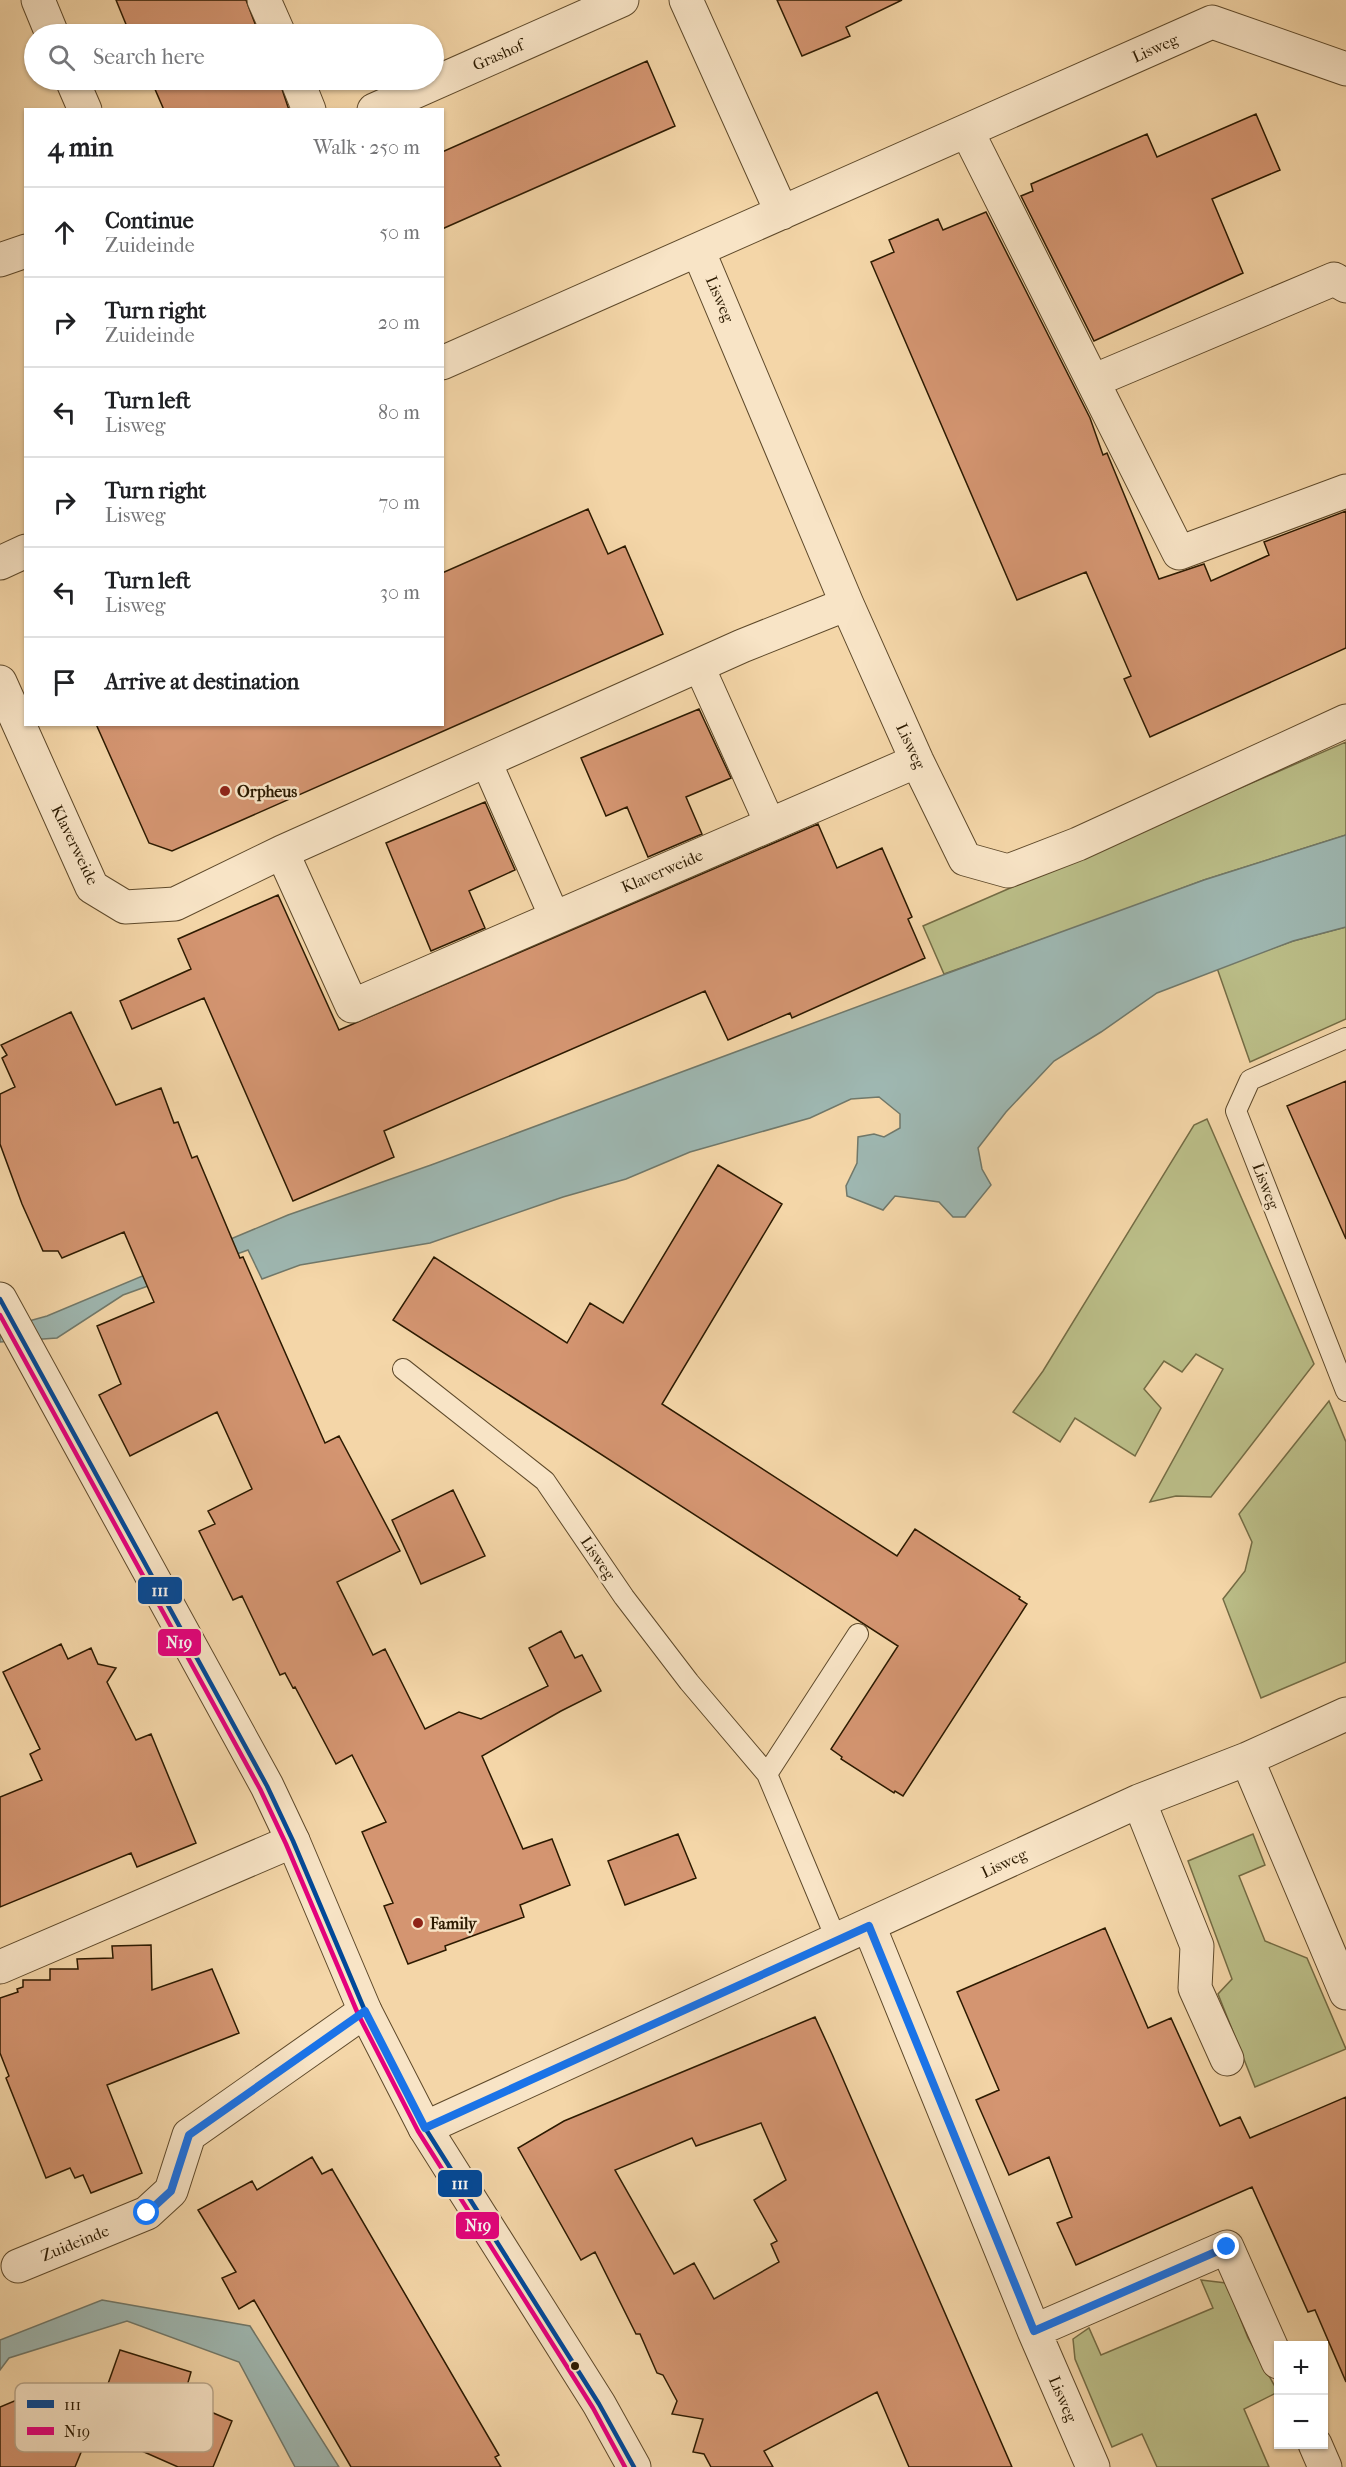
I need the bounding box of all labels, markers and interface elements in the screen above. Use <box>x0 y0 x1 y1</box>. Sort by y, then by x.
search box <box>24 24 444 90</box>
street label: Lisweg <box>1129 29 1181 66</box>
street label: Grashof <box>470 34 530 75</box>
icon: search <box>45 41 78 74</box>
text: Search here <box>93 44 205 70</box>
text: 4 min <box>48 132 113 163</box>
text: Walk · 250 m <box>313 136 420 159</box>
text: Continue <box>105 208 194 234</box>
icon: ahead <box>48 216 81 249</box>
text: 50 m <box>379 221 420 244</box>
text: Zuideinde <box>105 234 195 257</box>
street label: Lisweg <box>702 273 738 325</box>
text: Turn right <box>105 298 206 324</box>
icon: right <box>48 306 81 339</box>
text: 20 m <box>378 311 420 334</box>
text: Zuideinde <box>105 324 195 347</box>
text: Turn left <box>105 388 191 414</box>
icon: left <box>48 396 81 429</box>
text: 80 m <box>378 401 420 424</box>
text: Lisweg <box>105 414 165 437</box>
text: Turn right <box>105 478 206 504</box>
icon: right <box>48 486 81 519</box>
text: 70 m <box>378 491 420 514</box>
text: Lisweg <box>105 504 165 527</box>
text: Turn left <box>105 568 191 594</box>
icon: left <box>48 576 81 609</box>
text: 30 m <box>380 581 420 604</box>
text: Lisweg <box>105 594 165 617</box>
icon: arrive <box>48 666 81 699</box>
text: Arrive at destination <box>105 669 299 695</box>
street label: Lisweg <box>892 720 930 772</box>
place label: Orpheus <box>237 782 297 802</box>
marker: Orpheus <box>218 784 232 798</box>
street label: Klaverweide <box>48 802 103 888</box>
street label: Klaverweide <box>619 845 706 897</box>
street label: Lisweg <box>1248 1160 1284 1212</box>
street label: Lisweg <box>577 1533 620 1584</box>
line badge: 111 <box>137 1576 183 1605</box>
text: 111 <box>151 1581 169 1600</box>
line badge: N19 <box>157 1628 202 1657</box>
text: N19 <box>166 1633 192 1653</box>
street label: Lisweg <box>978 1844 1030 1882</box>
place label: Family <box>429 1914 478 1934</box>
marker: Family <box>411 1916 425 1930</box>
line badge: 111 <box>437 2169 483 2198</box>
text: 111 <box>451 2174 469 2193</box>
route start <box>133 2199 159 2225</box>
line badge: N19 <box>455 2211 500 2240</box>
text: N19 <box>465 2216 491 2236</box>
street label: Zuideinde <box>38 2221 112 2265</box>
route end <box>1213 2233 1239 2259</box>
map controls <box>1274 2341 1328 2449</box>
button: + <box>1274 2341 1328 2395</box>
unlabelled marker <box>569 2360 581 2372</box>
street label: Lisweg <box>1045 2373 1081 2425</box>
legend <box>15 2383 213 2452</box>
text: 111 <box>64 2395 81 2414</box>
button: − <box>1274 2395 1328 2449</box>
text: N19 <box>64 2422 90 2441</box>

